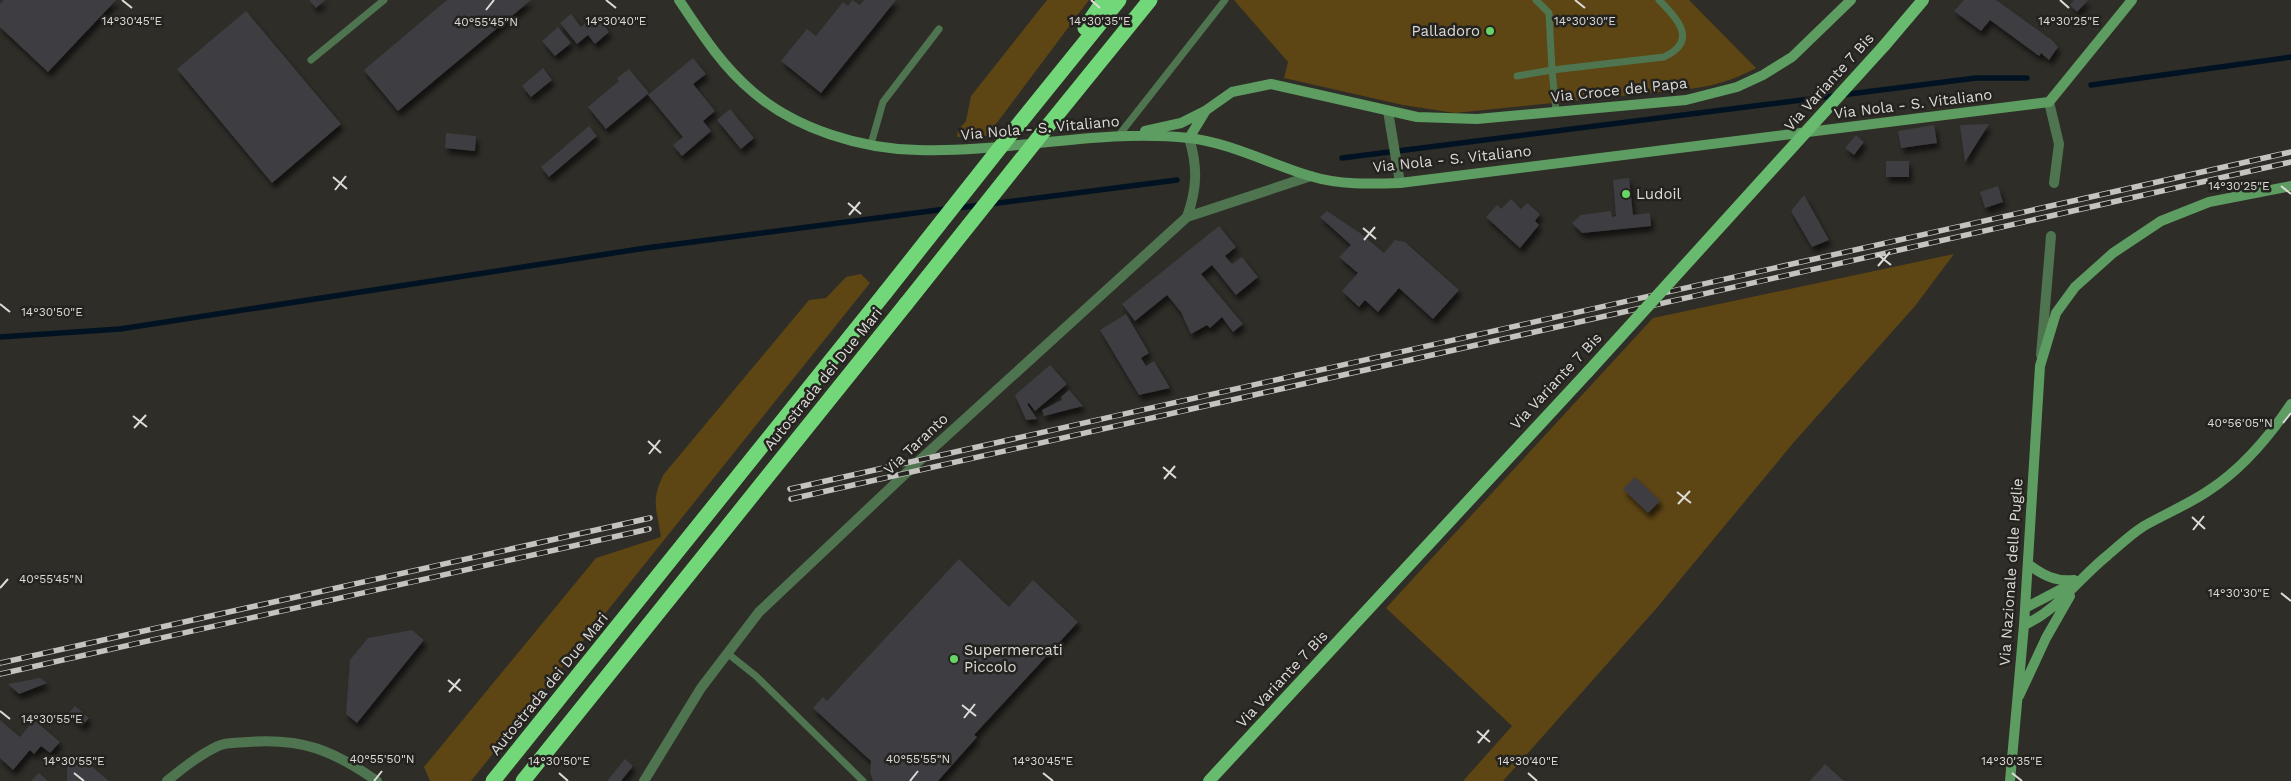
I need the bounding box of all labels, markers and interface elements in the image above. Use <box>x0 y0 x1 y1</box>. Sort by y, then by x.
text: 14°30'45"E <box>102 14 163 28</box>
text: 14°30'40"E <box>586 14 647 28</box>
text: 14°30'35"E <box>1069 14 1131 28</box>
text: 14°30'30"E <box>1554 14 1616 28</box>
text: 14°30'25"E <box>2038 14 2100 28</box>
text: 40°55'45"N <box>454 15 518 29</box>
place label: Palladoro <box>1411 22 1480 40</box>
marker: Palladoro <box>1484 25 1496 37</box>
street label: Via Variante 7 Bis <box>1780 29 1878 135</box>
street label: Via Croce del Papa <box>1550 74 1689 106</box>
street label: Via Nola - S. Vitaliano <box>1833 85 1993 123</box>
street label: Via Nola - S. Vitaliano <box>960 112 1120 144</box>
street label: Via Nola - S. Vitaliano <box>1372 142 1532 176</box>
text: 14°30'25"E <box>2208 179 2270 193</box>
place label: Ludoil <box>1636 185 1681 203</box>
marker: Ludoil <box>1620 188 1632 200</box>
street label: Autostrada dei Due Mari <box>760 304 886 454</box>
text: 14°30'50"E <box>21 305 83 319</box>
street label: Via Variante 7 Bis <box>1507 329 1606 433</box>
street label: Via Taranto <box>880 410 952 478</box>
text: 40°56'05"N <box>2207 416 2273 430</box>
street label: Via Nazionale delle Puglie <box>1995 478 2027 666</box>
text: 40°55'45"N <box>19 572 83 586</box>
text: 14°30'30"E <box>2208 586 2270 600</box>
street label: Autostrada dei Due Mari <box>486 609 612 759</box>
street label: Via Variante 7 Bis <box>1233 627 1332 731</box>
place label: Supermercati Piccolo <box>964 641 1063 676</box>
marker: Supermercati Piccolo <box>948 653 960 665</box>
text: 14°30'55"E <box>21 712 83 726</box>
text: 40°55'50"N <box>349 752 415 766</box>
text: 40°55'55"N <box>886 752 950 766</box>
text: 14°30'55"E <box>43 754 105 768</box>
text: 14°30'50"E <box>528 754 590 768</box>
text: 14°30'45"E <box>1013 754 1074 768</box>
text: 14°30'40"E <box>1498 754 1559 768</box>
text: 14°30'35"E <box>1981 754 2043 768</box>

